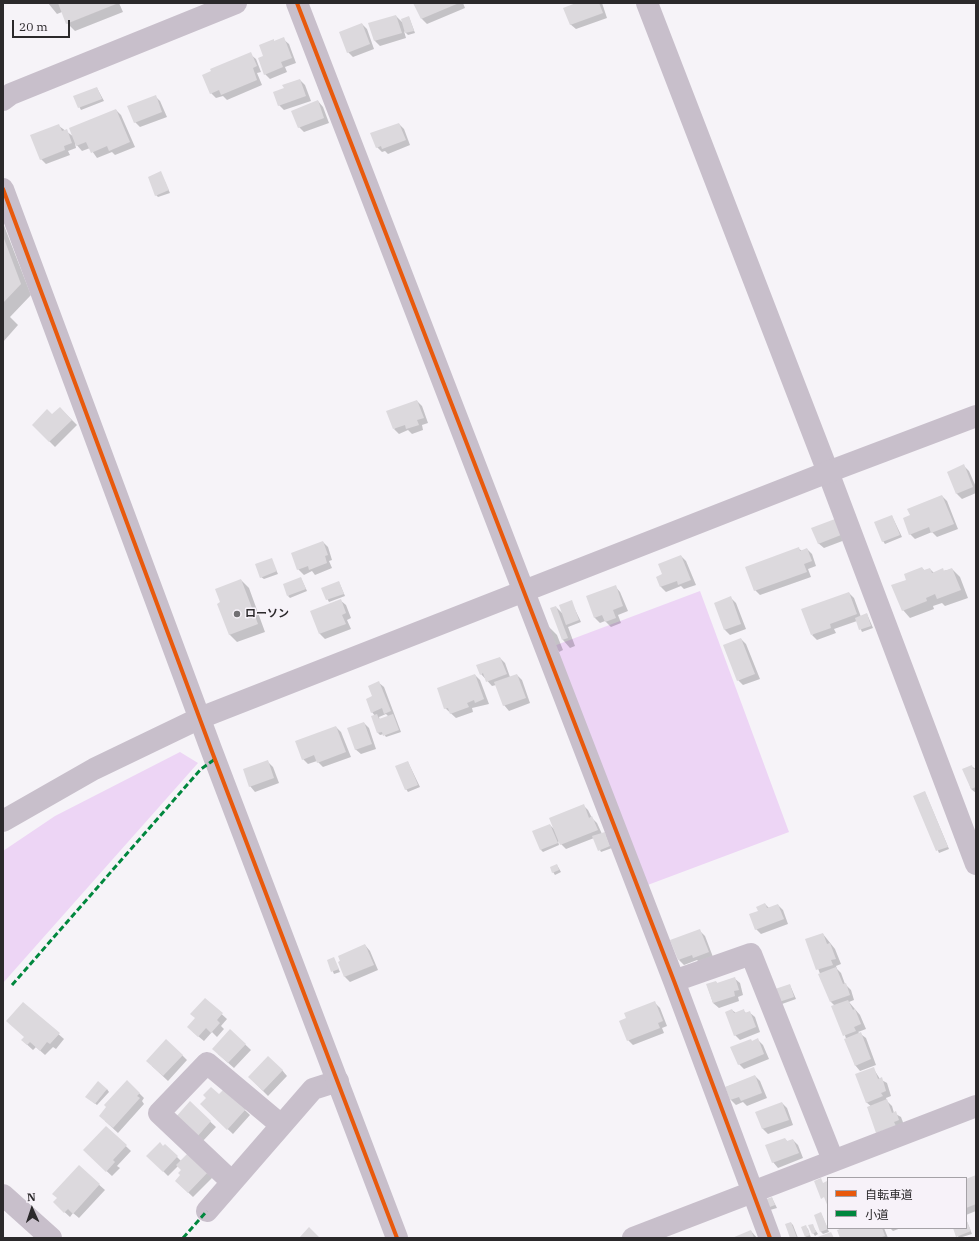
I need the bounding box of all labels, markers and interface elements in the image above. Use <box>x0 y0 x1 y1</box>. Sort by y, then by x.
scale bar <box>14 12 72 38</box>
text: 20 m <box>19 19 48 34</box>
place label: ローソン <box>245 607 289 621</box>
marker: ローソン <box>232 609 242 619</box>
legend <box>827 1177 967 1229</box>
text: 自転車道 <box>865 1187 913 1202</box>
north arrow <box>12 1189 52 1229</box>
text: N <box>27 1190 36 1204</box>
text: 小道 <box>865 1207 889 1222</box>

